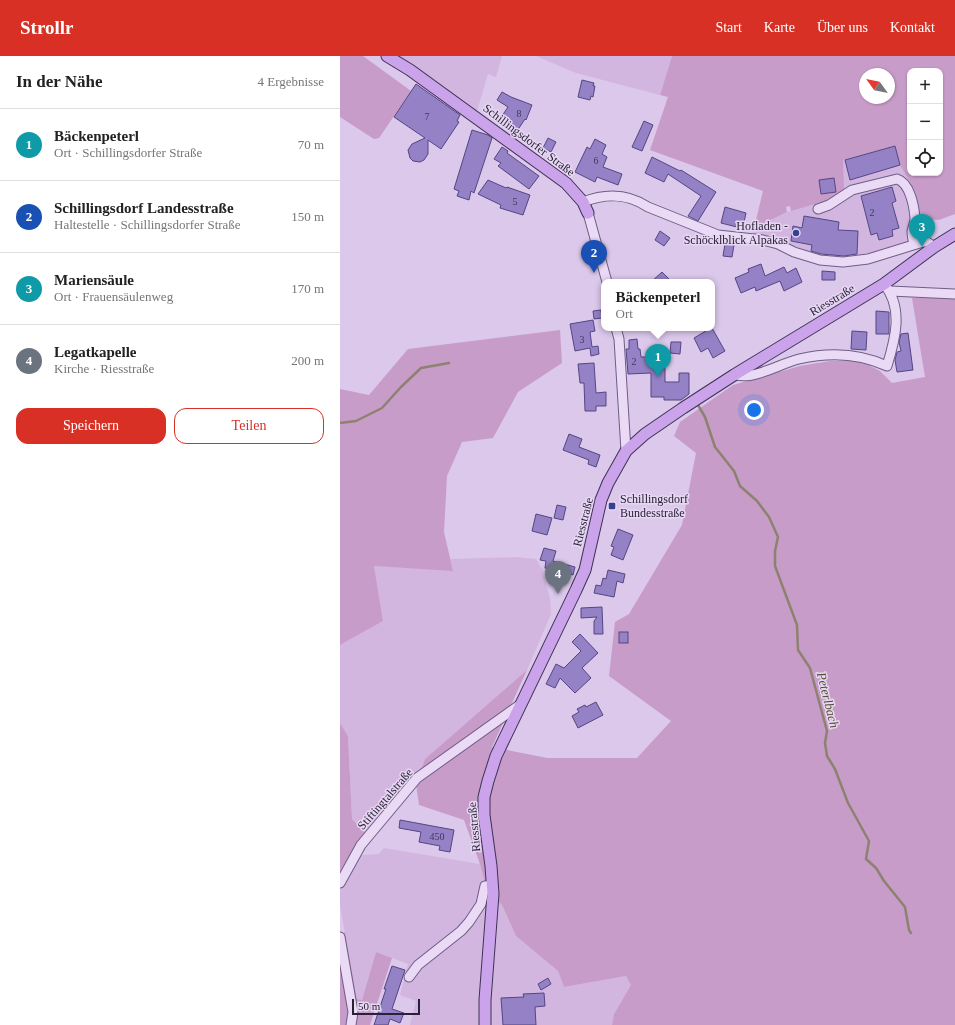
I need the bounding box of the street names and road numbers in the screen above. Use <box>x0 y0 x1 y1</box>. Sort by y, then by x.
street label: Schillingsdorfer Straße <box>480 101 578 179</box>
street label: Riesstraße <box>807 281 857 319</box>
street label: Riesstraße <box>570 496 596 548</box>
street label: Stiftingtalstraße <box>355 765 415 833</box>
street label: Riesstraße <box>465 801 483 853</box>

